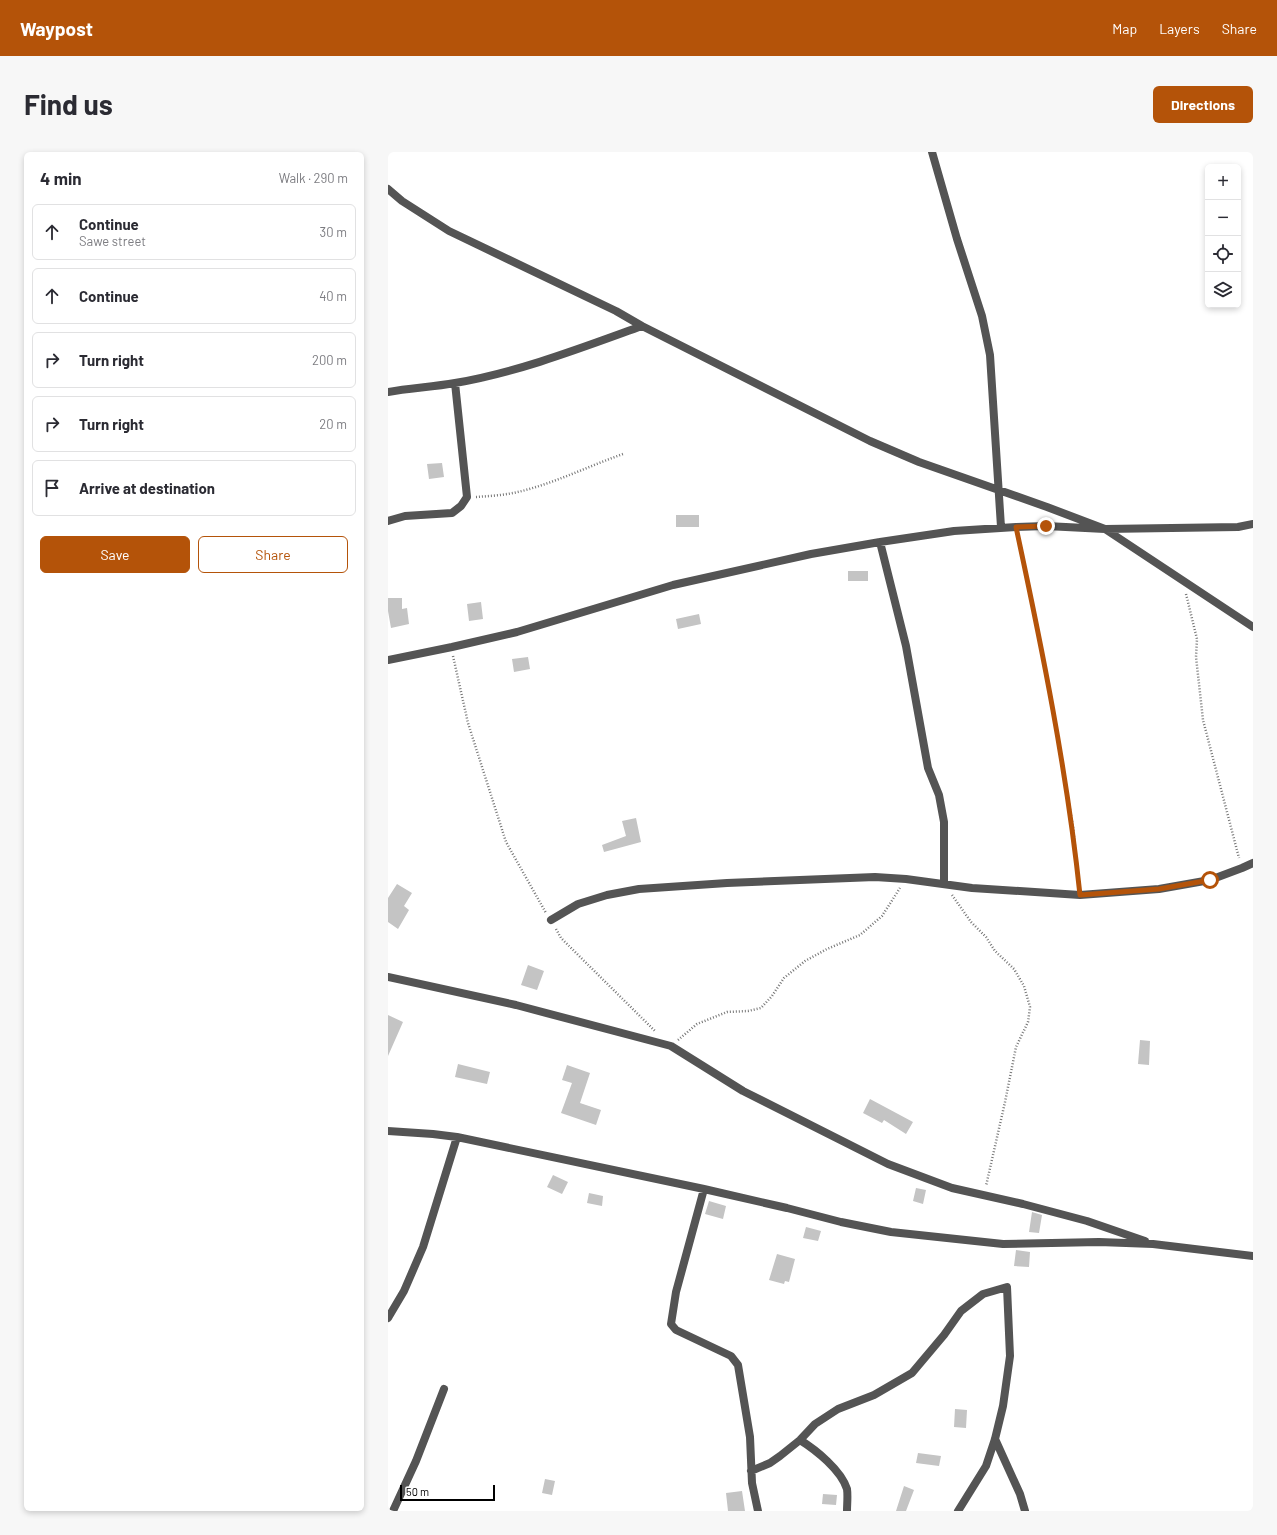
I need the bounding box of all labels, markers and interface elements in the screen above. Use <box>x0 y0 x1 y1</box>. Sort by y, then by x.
text: Waypost <box>20 17 93 40</box>
text: Map <box>1112 20 1137 37</box>
text: Layers <box>1159 20 1200 37</box>
text: Share <box>1222 20 1257 37</box>
button: Directions <box>1153 86 1253 123</box>
text: Find us <box>24 87 113 121</box>
map controls <box>1205 164 1241 308</box>
button: + <box>1205 164 1241 200</box>
text: 4 min <box>40 168 82 188</box>
text: Walk · 290 m <box>279 170 348 186</box>
button: − <box>1205 200 1241 236</box>
text: Continue <box>79 215 139 233</box>
icon: ahead <box>41 221 63 243</box>
text: 30 m <box>320 224 347 240</box>
text: Sawe street <box>79 233 146 249</box>
button: locate <box>1205 236 1241 272</box>
button: layers <box>1205 272 1241 308</box>
icon: ahead <box>41 285 63 307</box>
text: Continue <box>79 287 139 305</box>
text: 40 m <box>319 288 347 304</box>
icon: right <box>41 349 63 371</box>
text: Turn right <box>79 351 144 369</box>
text: 200 m <box>312 352 347 368</box>
icon: right <box>41 413 63 435</box>
text: Turn right <box>79 415 144 433</box>
text: 20 m <box>319 416 347 432</box>
icon: arrive <box>41 477 63 499</box>
text: Arrive at destination <box>79 479 215 497</box>
route end <box>1037 517 1055 535</box>
button: Save <box>40 536 190 573</box>
button: Share <box>198 536 348 573</box>
route start <box>1201 871 1219 889</box>
scale bar <box>400 1483 495 1502</box>
text: 50 m <box>406 1485 429 1498</box>

